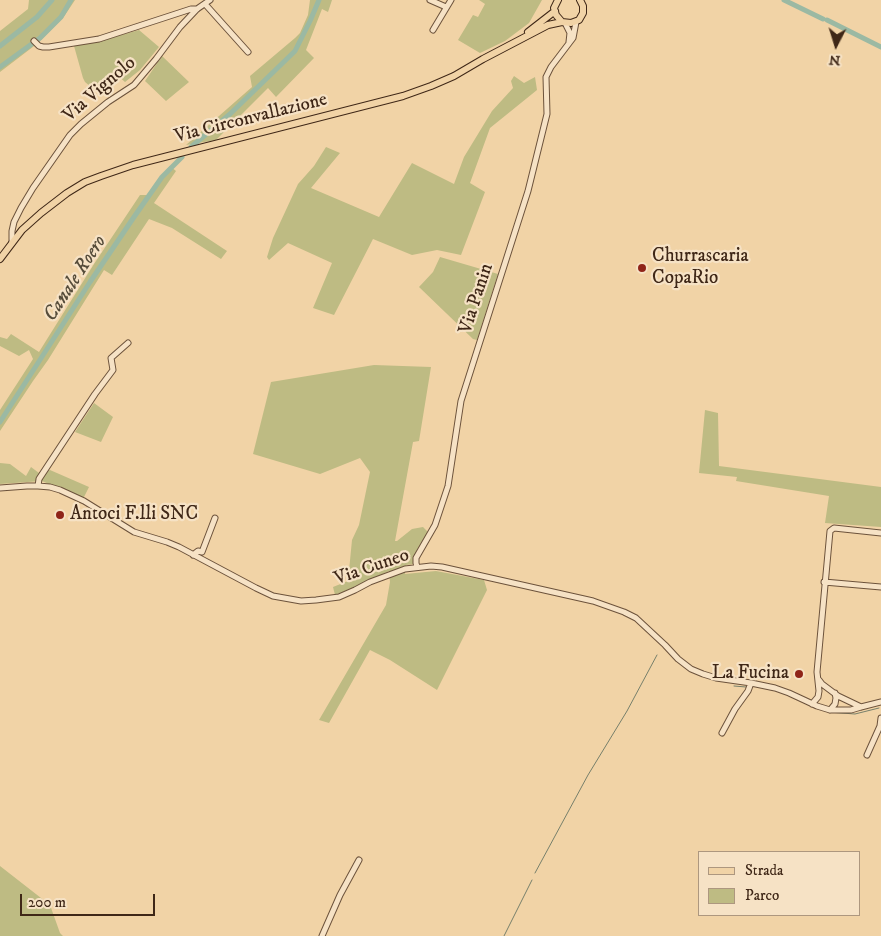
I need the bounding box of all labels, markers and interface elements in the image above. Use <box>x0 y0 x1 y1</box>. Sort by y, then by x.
north arrow <box>811 20 861 70</box>
text: N <box>828 50 841 69</box>
street label: Via Vignolo <box>59 52 141 128</box>
street label: Via Circonvallazione <box>172 89 330 149</box>
water label: Canale Roero <box>39 231 113 327</box>
place label: Churrascaria CopaRio <box>652 246 749 290</box>
street label: Via Panin <box>455 261 499 337</box>
marker: Churrascaria CopaRio <box>636 262 648 274</box>
place label: Antoci F.lli SNC <box>70 504 198 526</box>
marker: Antoci F.lli SNC <box>54 509 66 521</box>
street label: Via Cuneo <box>332 545 412 591</box>
place label: La Fucina <box>712 663 789 685</box>
marker: La Fucina <box>793 668 805 680</box>
legend <box>698 851 861 916</box>
text: Strada <box>745 861 783 880</box>
scale bar <box>22 884 158 916</box>
text: Parco <box>745 886 779 905</box>
text: 200 m <box>28 893 66 912</box>

